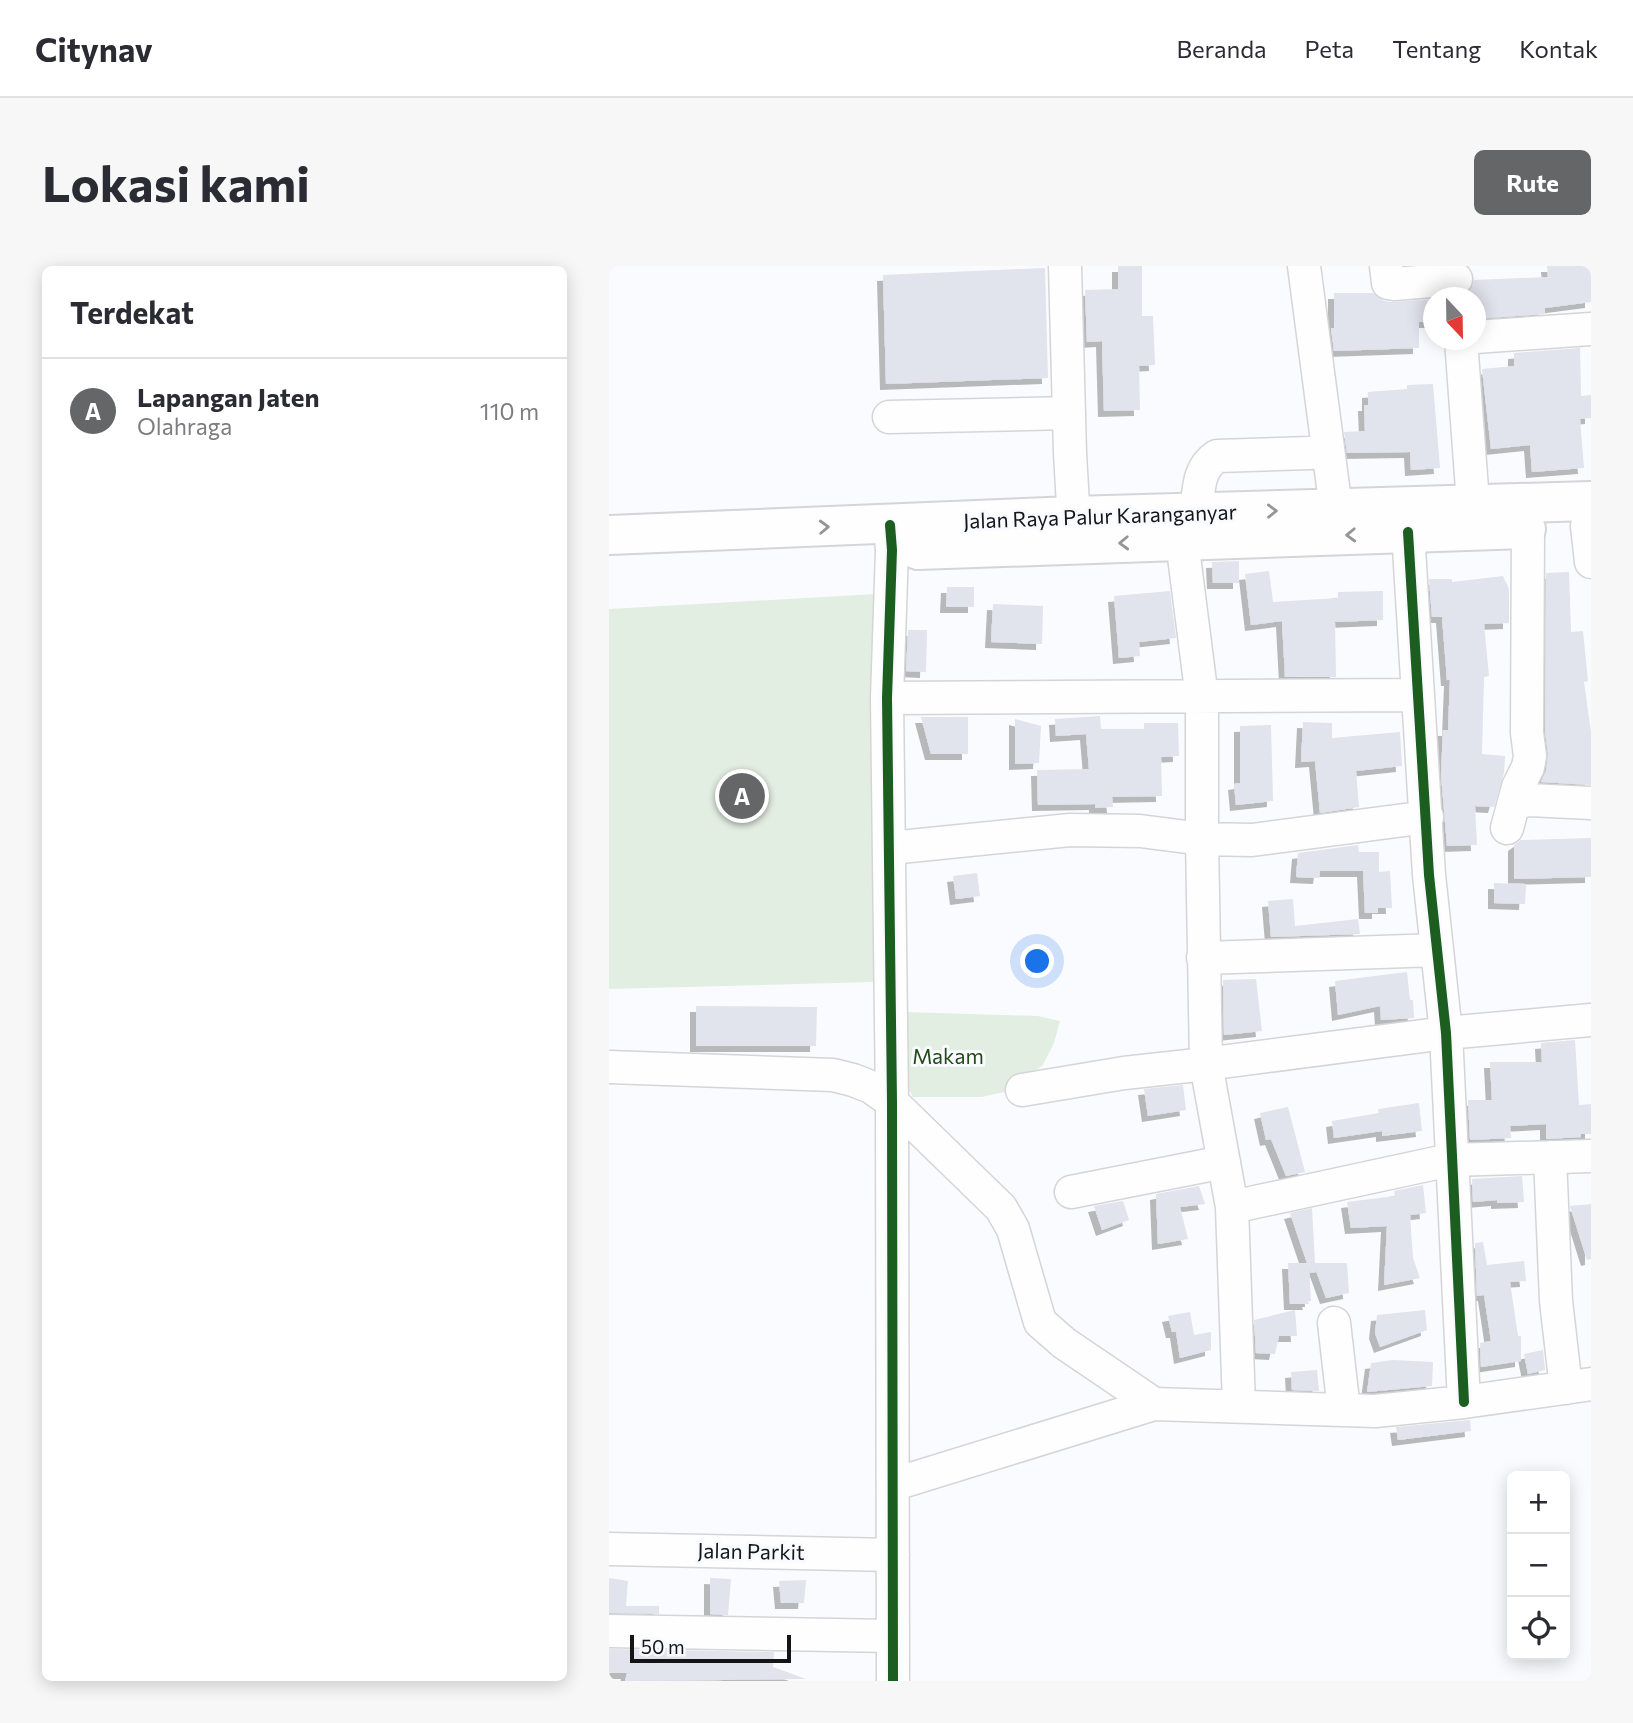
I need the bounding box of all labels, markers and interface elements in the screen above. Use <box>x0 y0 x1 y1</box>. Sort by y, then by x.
text: Citynav <box>35 28 153 69</box>
text: Beranda <box>1176 34 1267 63</box>
text: Peta <box>1305 34 1354 63</box>
text: Tentang <box>1392 34 1481 63</box>
text: Kontak <box>1519 34 1598 63</box>
button: Rute <box>1474 150 1591 215</box>
text: Lokasi kami <box>42 152 310 212</box>
north arrow <box>1423 287 1486 350</box>
text: Terdekat <box>70 293 194 330</box>
text: Lapangan Jaten <box>137 381 319 412</box>
text: A <box>85 397 101 425</box>
text: 110 m <box>480 397 539 425</box>
text: Olahraga <box>137 412 232 440</box>
street label: Jalan Raya Palur Karanganyar <box>963 498 1237 533</box>
one-way arrow <box>1267 503 1278 519</box>
one-way arrow <box>819 519 830 534</box>
one-way arrow <box>1346 527 1357 542</box>
one-way arrow <box>1118 536 1129 551</box>
pin: A <box>719 770 765 822</box>
your location <box>1020 944 1054 978</box>
park label: Makam <box>912 1043 984 1068</box>
map controls <box>1507 1471 1570 1660</box>
button: + <box>1507 1471 1570 1534</box>
button: − <box>1507 1534 1570 1597</box>
street label: Jalan Parkit <box>697 1537 805 1564</box>
button: locate <box>1507 1597 1570 1660</box>
scale bar <box>630 1632 791 1664</box>
text: 50 m <box>641 1635 685 1658</box>

